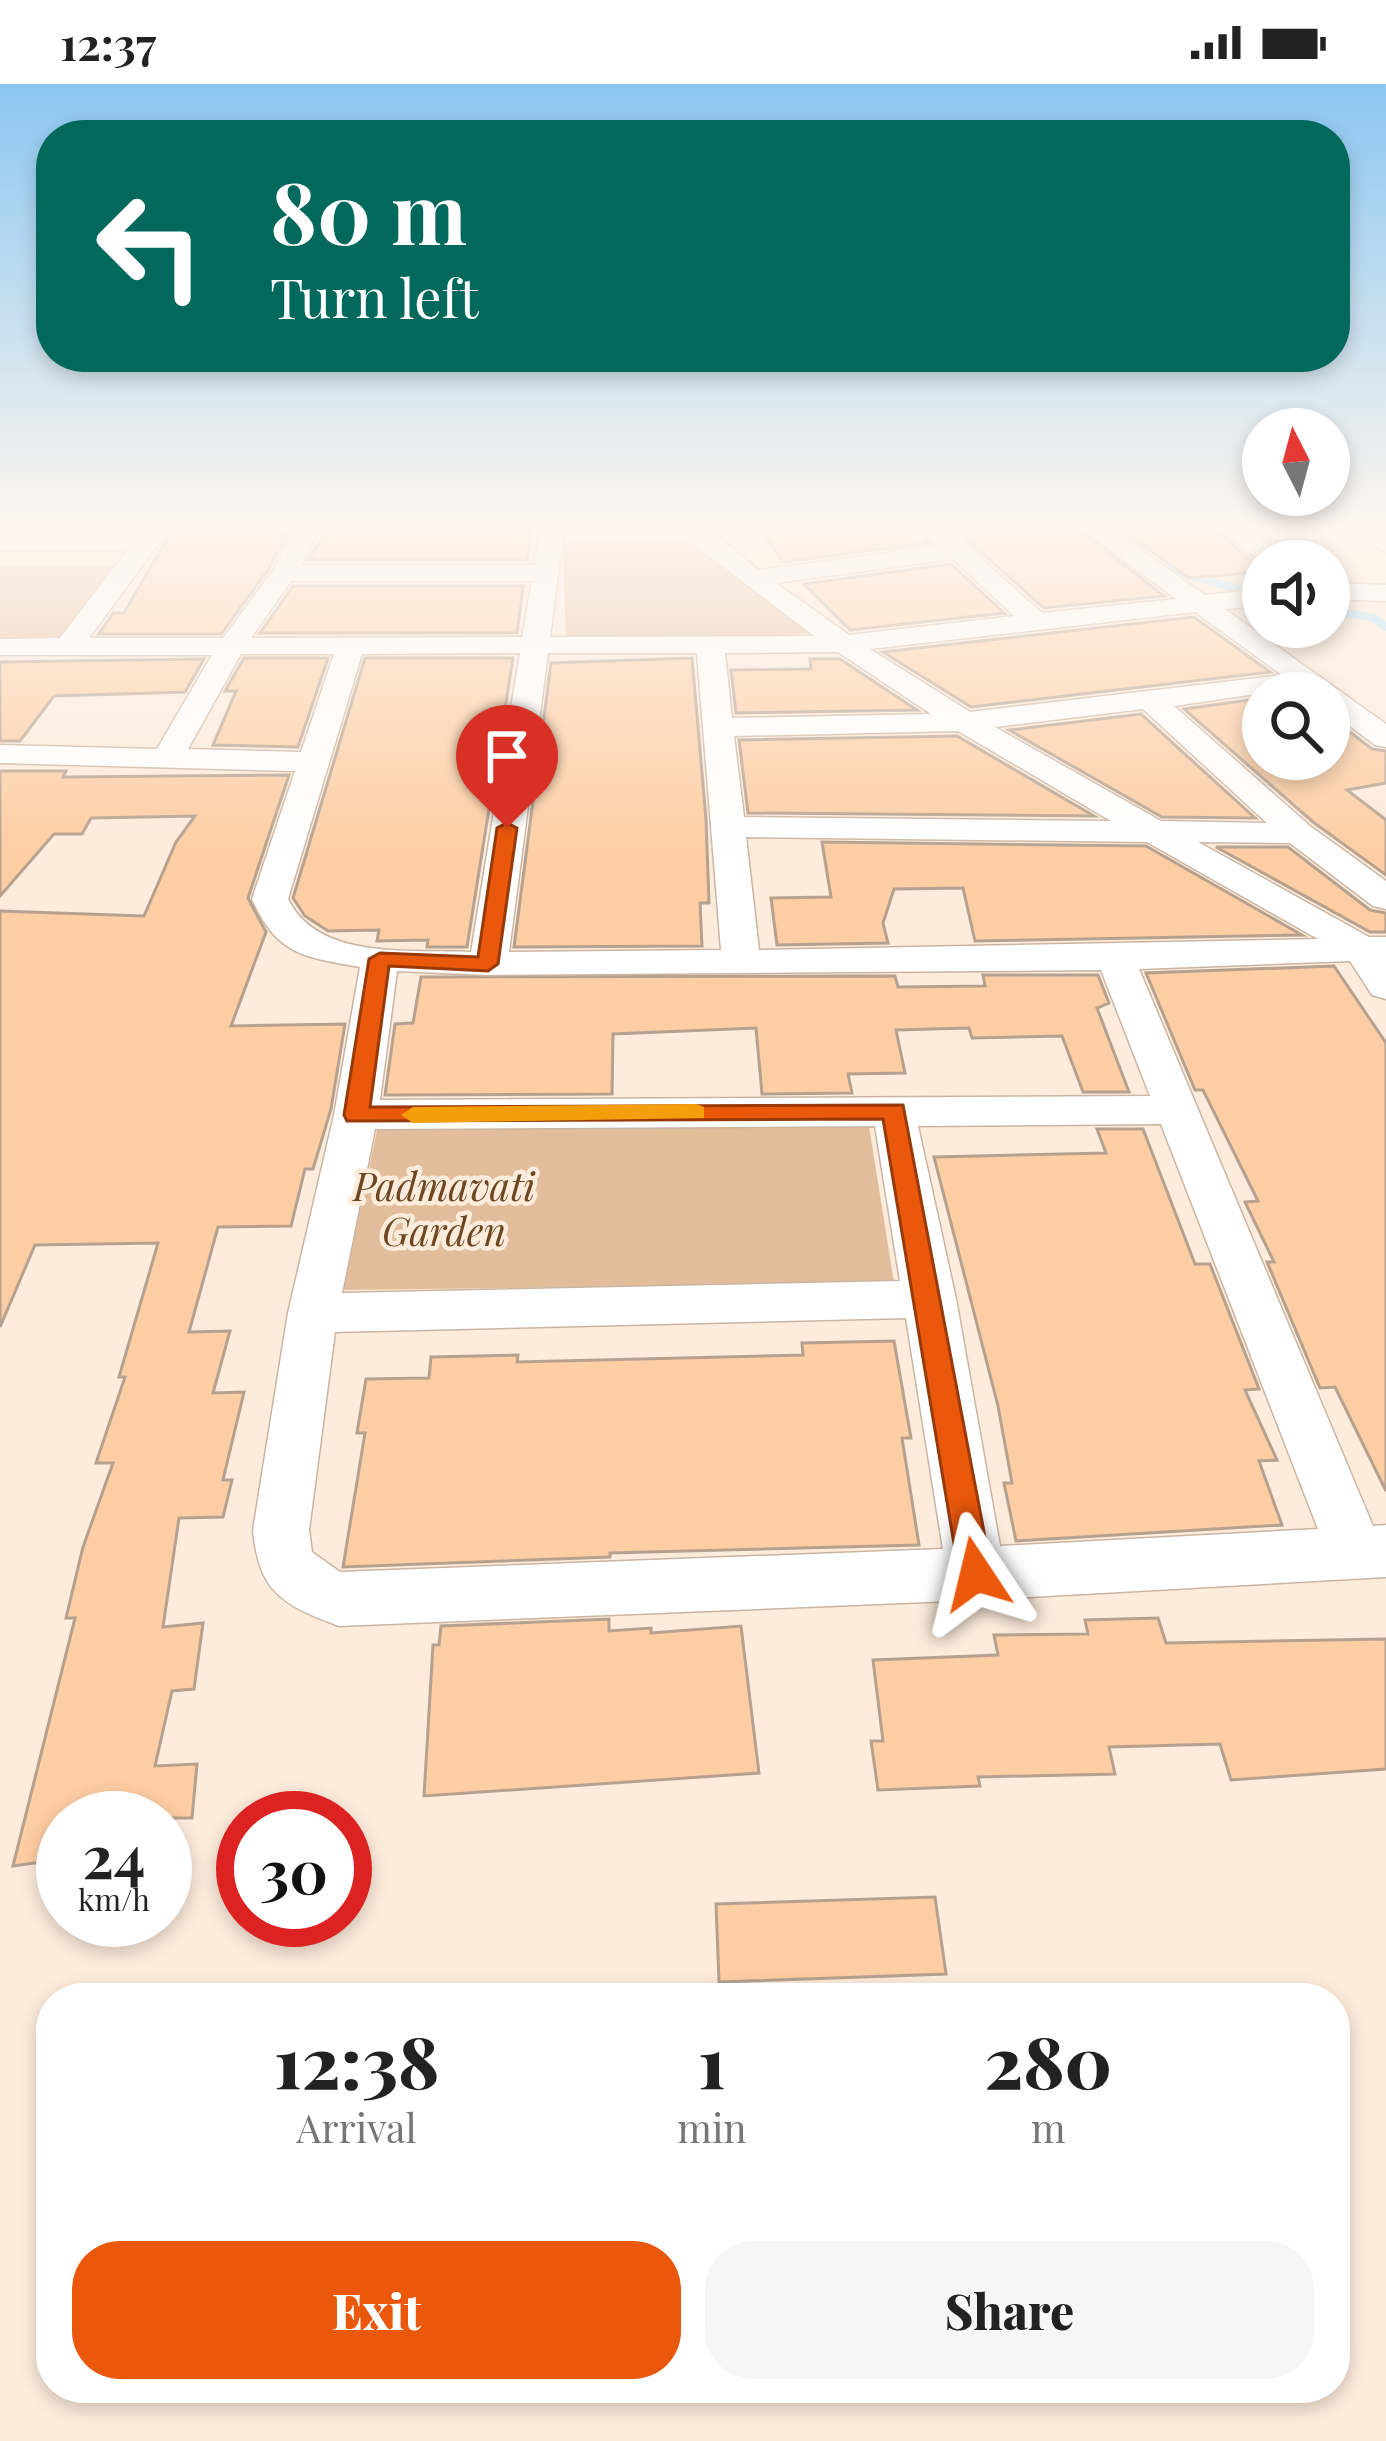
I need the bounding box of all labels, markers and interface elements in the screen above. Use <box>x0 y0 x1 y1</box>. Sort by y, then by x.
text: 12:37 <box>60 12 156 72</box>
text: 80 m <box>270 154 467 266</box>
icon: left <box>72 168 228 324</box>
text: Turn left <box>270 261 479 333</box>
north arrow <box>1242 408 1350 516</box>
map controls <box>1242 408 1350 780</box>
button: sound <box>1242 540 1350 648</box>
button: search <box>1242 672 1350 780</box>
pin <box>456 705 558 828</box>
icon: arrive <box>474 723 540 789</box>
park label: Padmavati Garden <box>351 1159 536 1256</box>
position arrow <box>913 1511 1039 1637</box>
speed limit sign: 30 <box>216 1791 372 1947</box>
text: 24 <box>82 1814 146 1894</box>
text: km/h <box>78 1879 150 1919</box>
text: 12:38 <box>274 2011 439 2107</box>
text: 1 <box>698 2011 726 2107</box>
text: 280 <box>984 2011 1112 2107</box>
text: Arrival <box>297 2101 417 2153</box>
text: min <box>677 2101 747 2153</box>
text: m <box>1031 2101 1066 2153</box>
button: Exit <box>72 2241 681 2379</box>
button: Share <box>705 2241 1314 2379</box>

